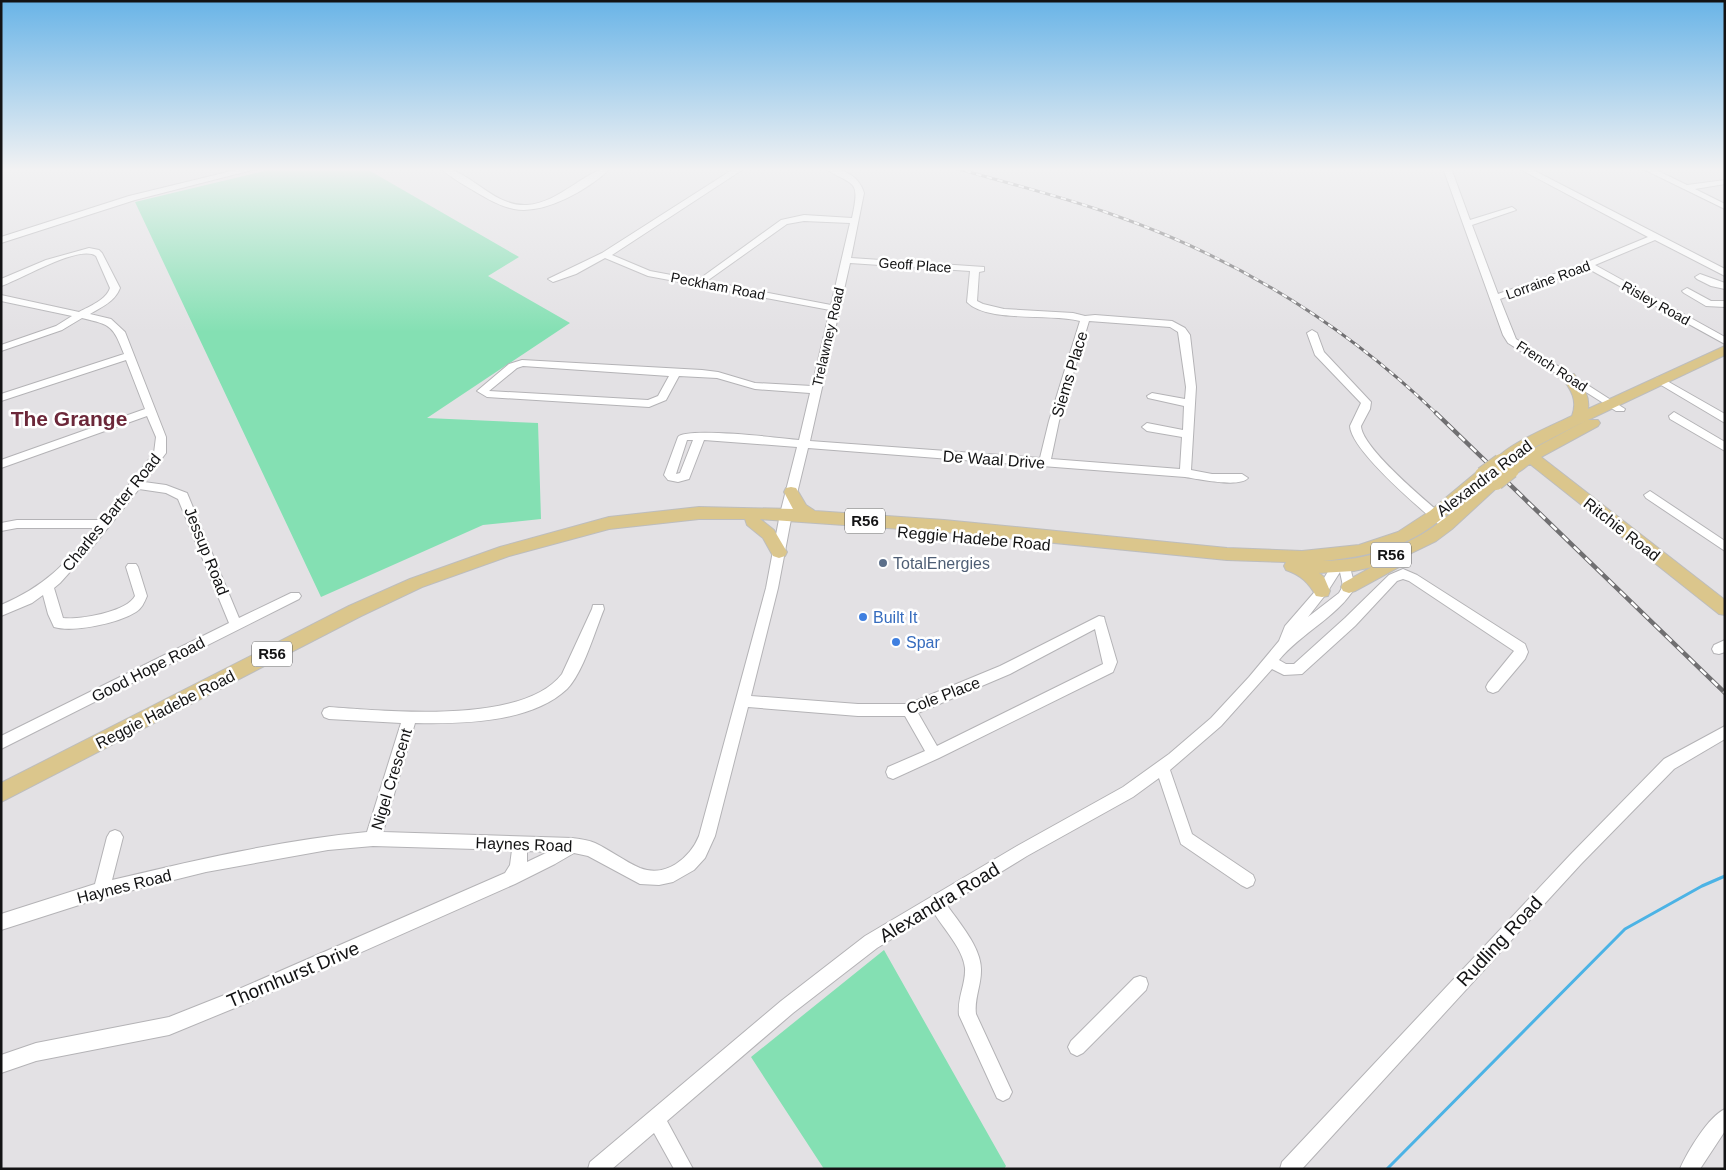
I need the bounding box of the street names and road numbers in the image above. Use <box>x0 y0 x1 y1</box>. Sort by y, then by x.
street label: Geoff Place <box>878 254 952 276</box>
street label: Lorraine Road <box>1504 257 1592 303</box>
street label: Peckham Road <box>669 269 767 303</box>
street label: Risley Road <box>1619 278 1693 328</box>
street label: Trelawney Road <box>809 286 847 388</box>
street label: Siems Place <box>1048 329 1091 419</box>
street label: French Road <box>1514 337 1590 395</box>
street label: Alexandra Road <box>1433 437 1535 520</box>
street label: De Waal Drive <box>942 447 1046 472</box>
street label: Charles Barter Road <box>59 450 164 574</box>
street label: Ritchie Road <box>1580 494 1663 564</box>
street label: Jessup Road <box>181 505 232 598</box>
road number: R56 <box>845 508 885 534</box>
street label: Reggie Hadebe Road <box>897 523 1051 554</box>
road number: R56 <box>1371 542 1411 568</box>
street label: Good Hope Road <box>89 634 208 705</box>
road number: R56 <box>252 642 292 666</box>
street label: Reggie Hadebe Road <box>93 667 238 752</box>
street label: Cole Place <box>904 674 982 717</box>
street label: Nigel Crescent <box>368 726 415 832</box>
street label: Haynes Road <box>475 834 573 855</box>
street label: Alexandra Road <box>875 858 1003 947</box>
street label: Haynes Road <box>75 867 173 906</box>
street label: Rudling Road <box>1452 892 1546 991</box>
street label: Thornhurst Drive <box>224 937 362 1012</box>

